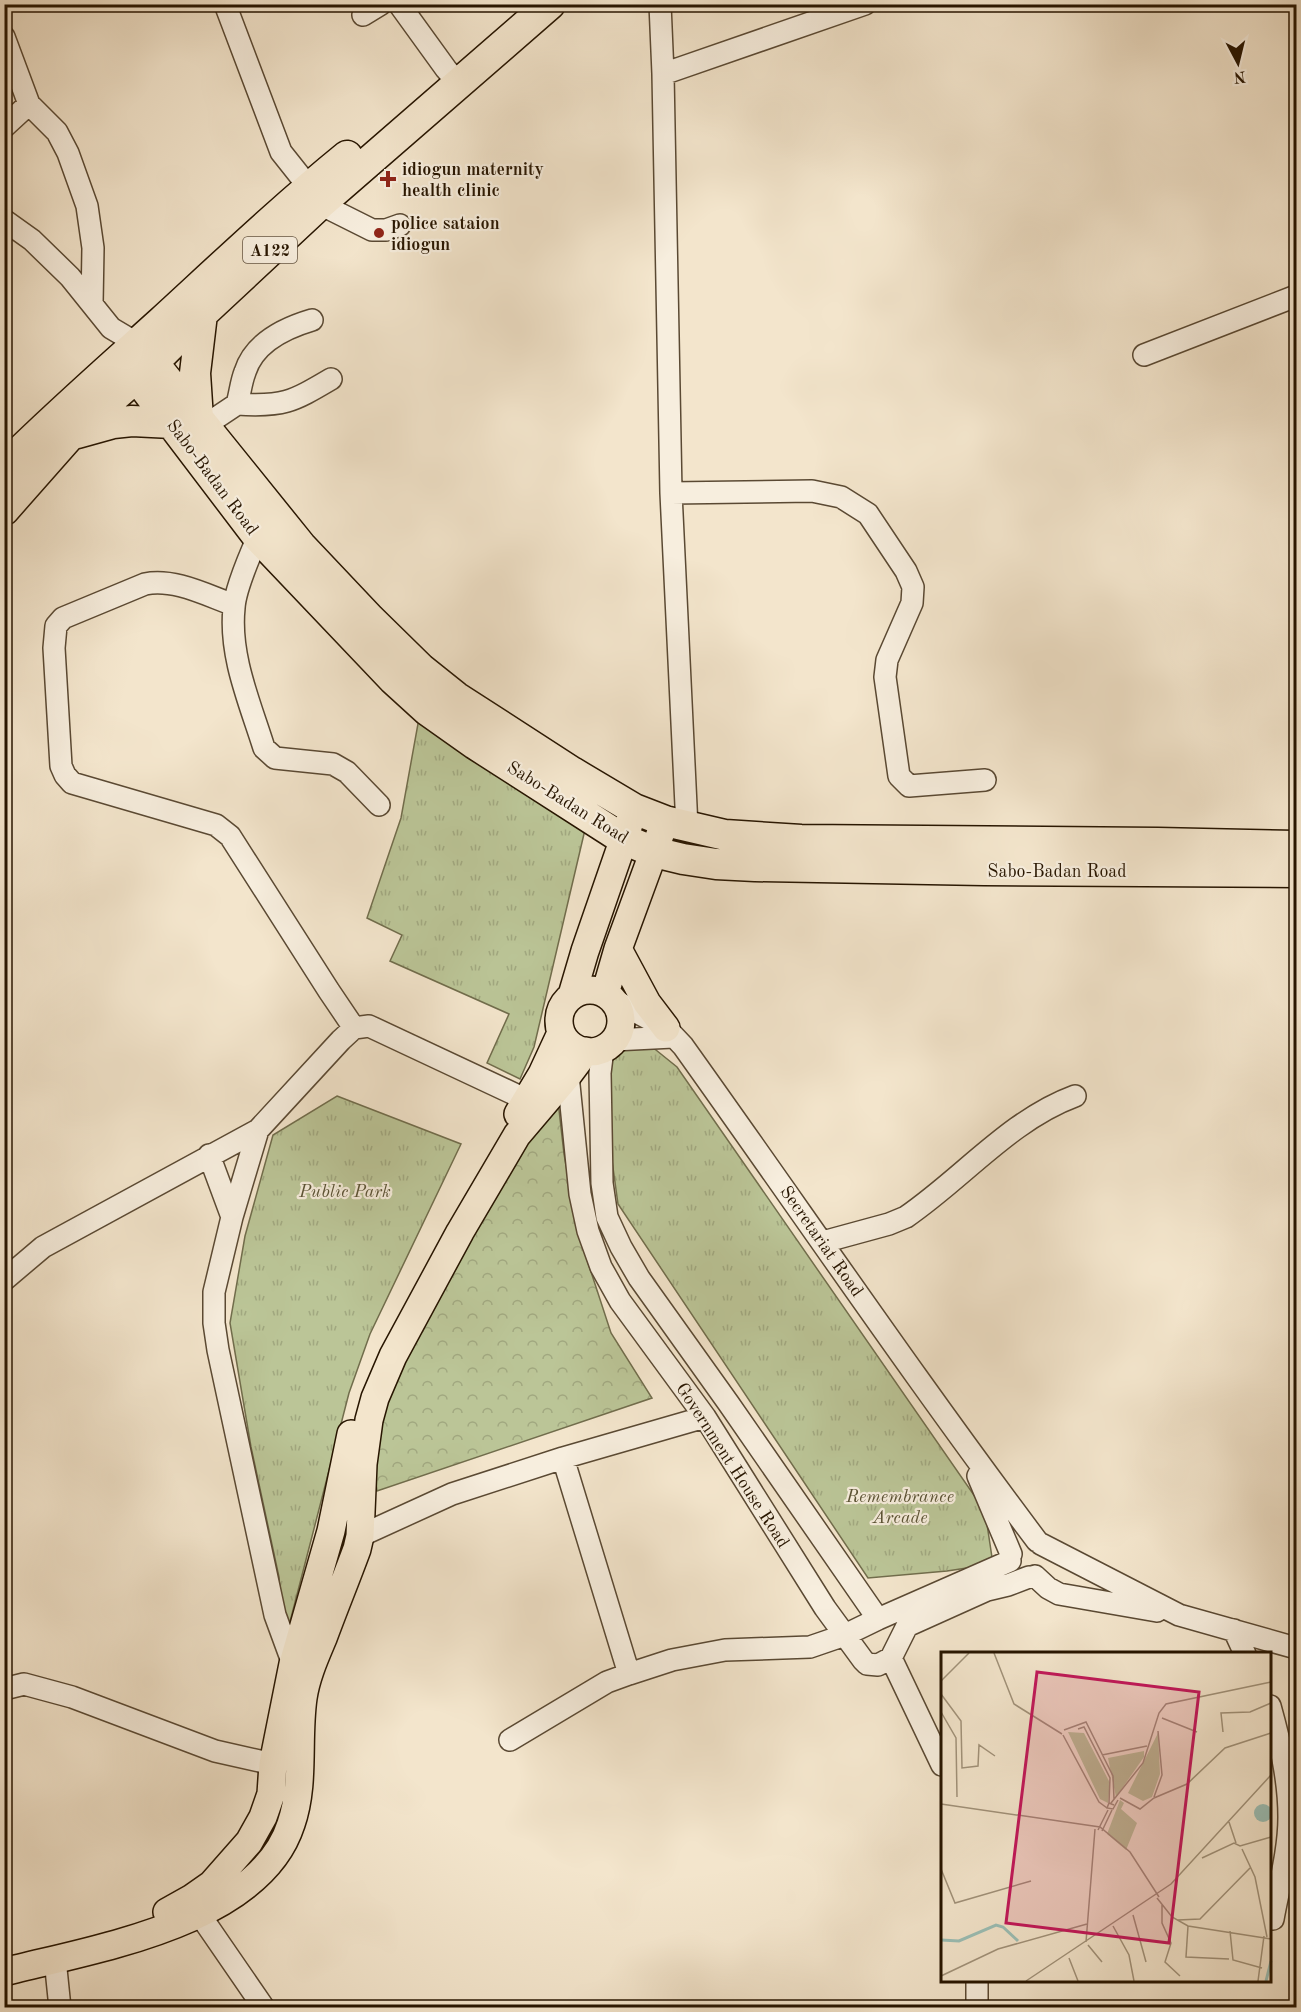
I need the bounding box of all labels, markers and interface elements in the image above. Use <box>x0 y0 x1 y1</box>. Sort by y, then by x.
north arrow <box>1208 33 1268 93</box>
text: N <box>1232 67 1247 85</box>
place label: idiogun maternity health clinic <box>402 161 544 200</box>
marker: idiogun maternity health clinic <box>379 170 397 188</box>
place label: police sataion idiogun <box>391 215 500 254</box>
marker: police sataion idiogun <box>372 226 386 240</box>
road number: A122 <box>243 237 297 263</box>
street label: Sabo-Badan Road <box>163 417 261 539</box>
street label: Sabo-Badan Road <box>504 758 631 847</box>
street label: Sabo-Badan Road <box>987 863 1127 881</box>
park label: Public Park <box>298 1183 391 1201</box>
street label: Secretariat Road <box>776 1183 866 1300</box>
street label: Government House Road <box>672 1380 792 1551</box>
park label: Remembrance Arcade <box>845 1488 954 1527</box>
inset map <box>941 1652 1271 1982</box>

